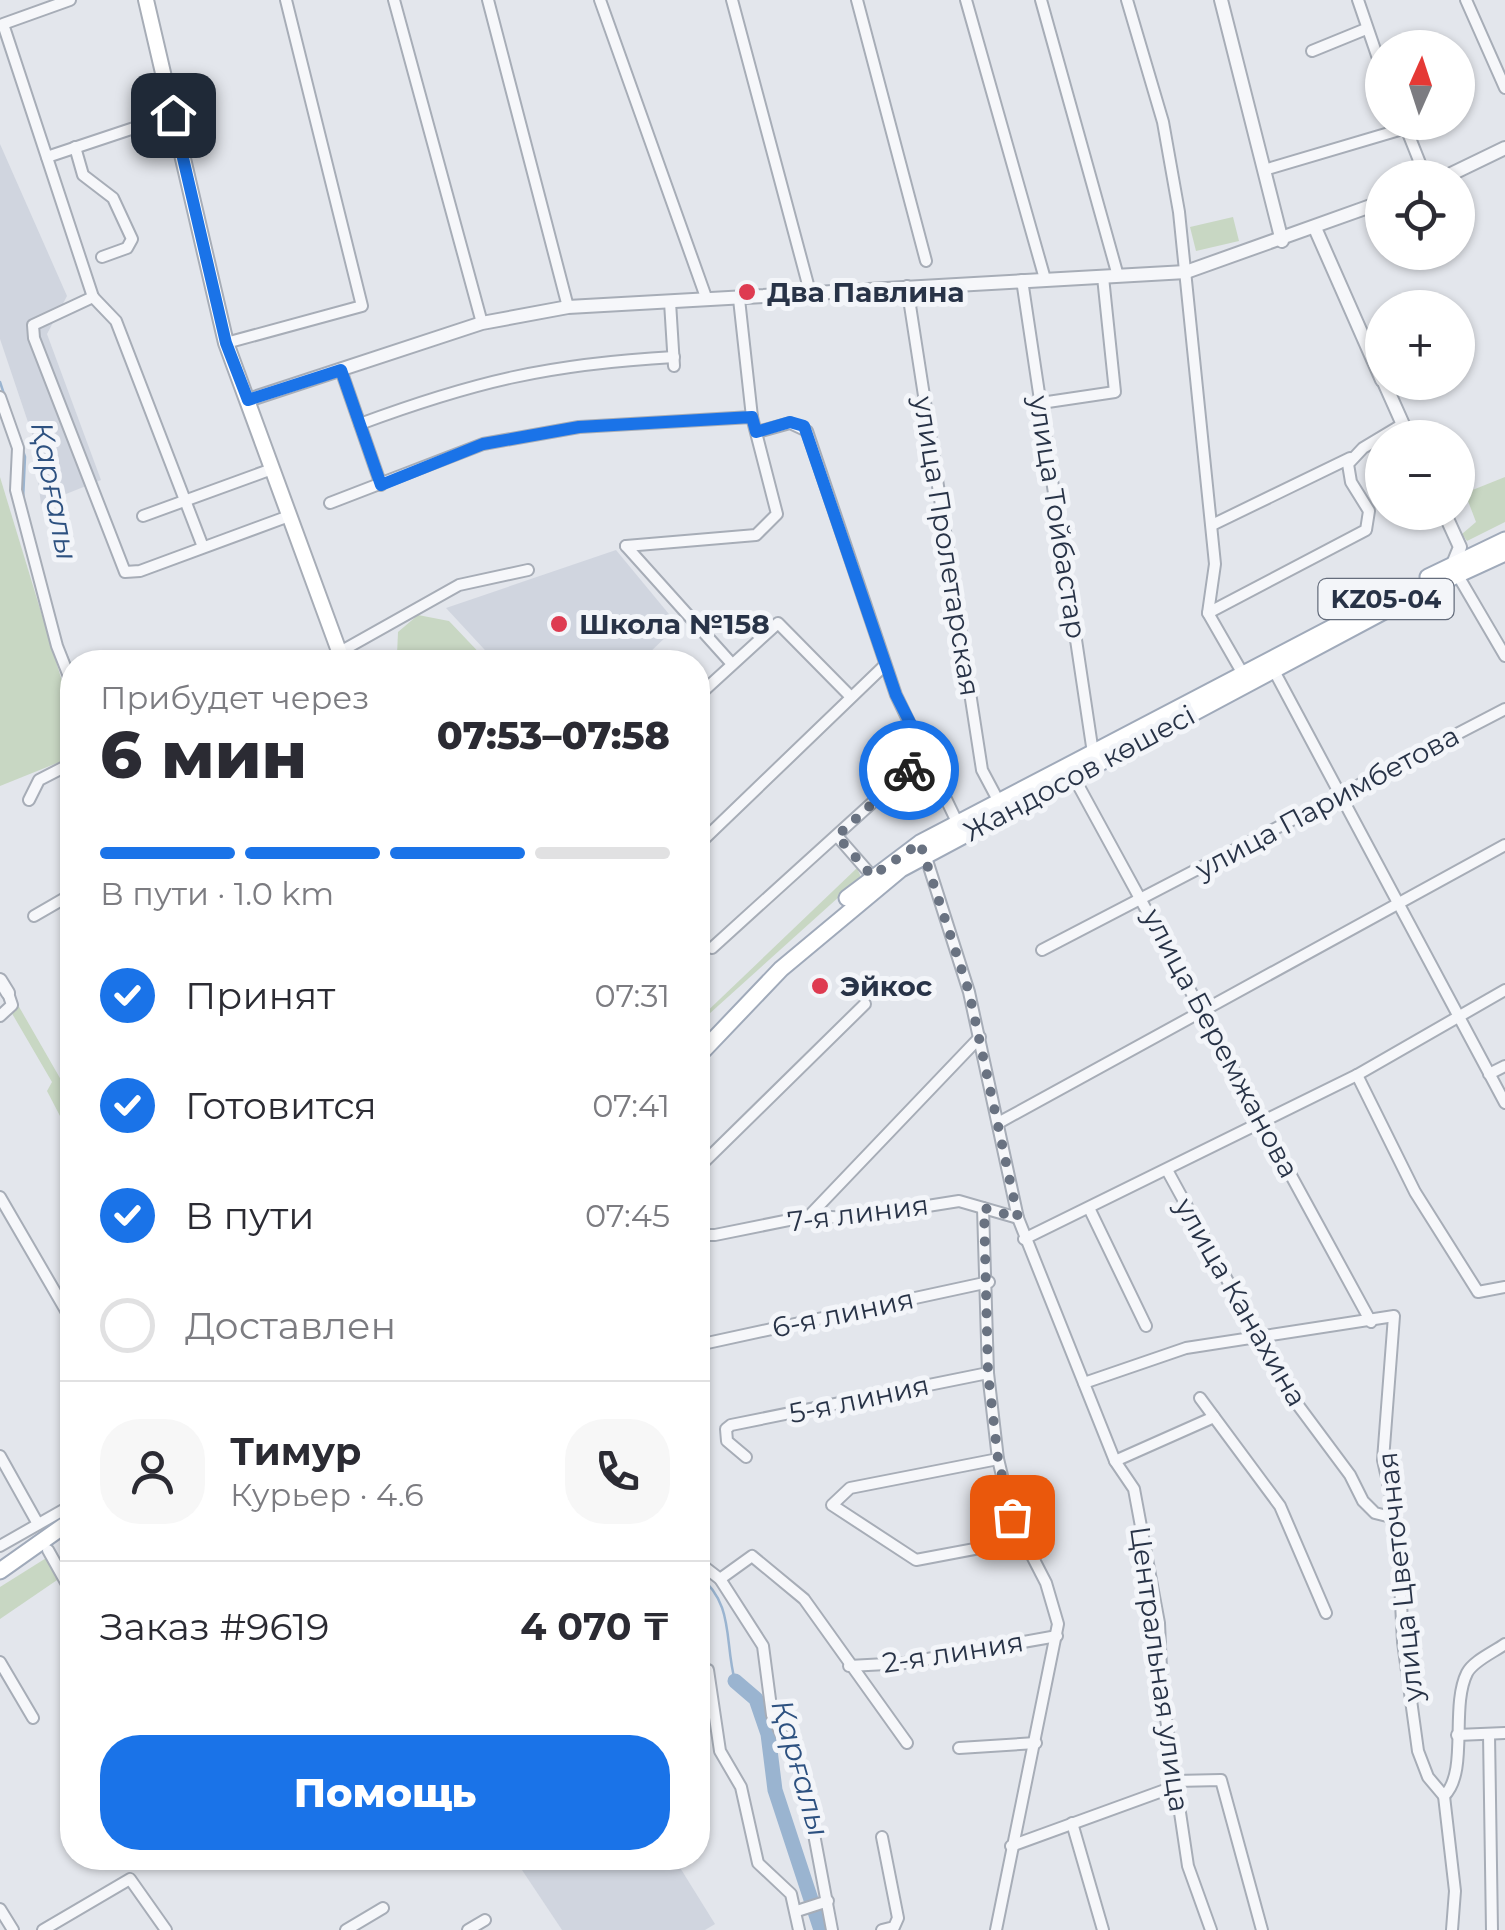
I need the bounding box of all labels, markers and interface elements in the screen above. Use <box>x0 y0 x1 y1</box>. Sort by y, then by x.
north arrow <box>1365 30 1475 140</box>
map controls <box>1365 30 1475 530</box>
pin <box>131 73 216 158</box>
icon: home <box>146 88 201 143</box>
button: locate <box>1365 160 1475 270</box>
place label: Два Павлина <box>767 275 964 309</box>
marker: Два Павлина <box>736 281 758 303</box>
button: + <box>1365 290 1475 400</box>
street label: улица Тойбастар <box>1022 392 1094 641</box>
street label: улица Пролетарская <box>906 393 987 698</box>
water label: Қарғалы <box>23 418 86 563</box>
button: − <box>1365 420 1475 530</box>
road number: KZ05-04 <box>1318 579 1454 619</box>
place label: Школа №158 <box>579 607 770 641</box>
marker: Школа №158 <box>548 613 570 635</box>
text: Прибудет через <box>100 678 369 717</box>
street label: Жандосов көшесі <box>958 698 1200 848</box>
text: 07:53–07:58 <box>437 712 670 759</box>
text: 6 мин <box>100 715 307 794</box>
street label: улица Паримбетова <box>1189 718 1465 886</box>
courier <box>859 720 959 820</box>
icon: bike <box>882 743 937 798</box>
text: В пути · 1.0 km <box>100 874 334 913</box>
street label: улица Беремжанова <box>1135 902 1306 1184</box>
icon: check <box>100 968 155 1023</box>
place label: Эйкос <box>840 969 933 1003</box>
text: Принят <box>185 972 335 1019</box>
marker: Эйкос <box>809 975 831 997</box>
text: 07:31 <box>594 976 670 1015</box>
icon: check <box>100 1078 155 1133</box>
text: Готовится <box>185 1082 377 1129</box>
text: 07:41 <box>592 1086 670 1125</box>
icon: check <box>100 1188 155 1243</box>
street label: 7-я линия <box>786 1188 930 1238</box>
street label: улица Канахина <box>1167 1191 1314 1412</box>
text: В пути <box>185 1192 314 1239</box>
text: 07:45 <box>585 1196 670 1235</box>
street label: 6-я линия <box>769 1281 917 1345</box>
text: Доставлен <box>185 1302 396 1349</box>
street label: 5-я линия <box>786 1368 932 1430</box>
button: person <box>100 1419 205 1524</box>
button: phone <box>565 1419 670 1524</box>
text: Тимур <box>230 1428 361 1475</box>
street label: улица Цветочная <box>1370 1450 1430 1705</box>
text: Курьер · 4.6 <box>230 1475 424 1514</box>
pin <box>970 1475 1055 1560</box>
icon: bag <box>985 1490 1040 1545</box>
street label: Центральная улица <box>1123 1524 1197 1814</box>
text: Заказ #9619 <box>100 1603 329 1650</box>
text: 4 070 ₸ <box>520 1603 670 1650</box>
street label: 2-я линия <box>880 1624 1026 1680</box>
water label: Қарғалы <box>763 1695 838 1841</box>
button: Помощь <box>100 1735 670 1850</box>

